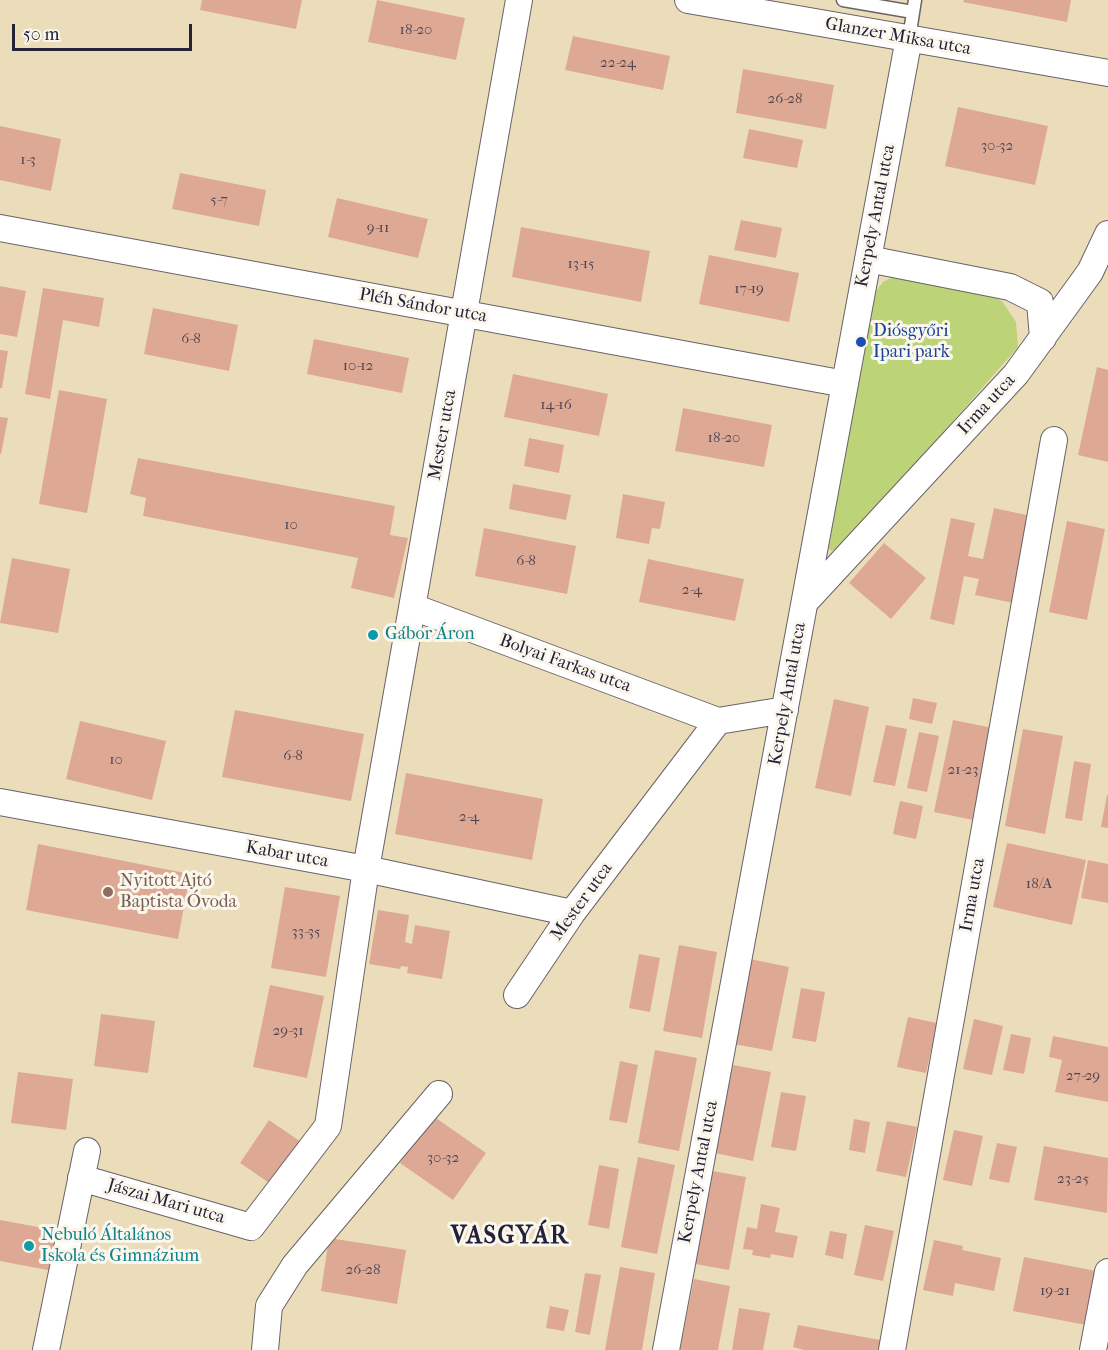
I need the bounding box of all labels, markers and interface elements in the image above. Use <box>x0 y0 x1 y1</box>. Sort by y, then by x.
scale bar <box>15 12 195 50</box>
street label: Glanzer Miksa utca <box>823 14 973 60</box>
house number: 18-20 <box>400 21 432 39</box>
text: 50 m <box>23 24 59 45</box>
house number: 22-24 <box>600 54 636 72</box>
house number: 26-28 <box>768 90 802 108</box>
house number: 30-32 <box>981 137 1013 155</box>
street label: Kerpely Antal utca <box>852 143 900 289</box>
house number: 1-3 <box>20 151 36 169</box>
house number: 5-7 <box>210 191 228 209</box>
house number: 9-11 <box>367 219 389 237</box>
house number: 13-15 <box>567 255 595 273</box>
house number: 17-19 <box>734 280 764 298</box>
street label: Pléh Sándor utca <box>357 284 489 328</box>
place label: Diósgyőri Ipari park <box>873 321 950 364</box>
house number: 6-8 <box>181 330 201 348</box>
marker: Diósgyőri Ipari park <box>854 335 868 349</box>
house number: 10-12 <box>343 357 373 375</box>
street label: Irma utca <box>954 370 1020 440</box>
street label: Mester utca <box>424 388 462 482</box>
house number: 14-16 <box>540 396 572 414</box>
house number: 18-20 <box>708 429 740 447</box>
house number: 10 <box>284 516 298 534</box>
house number: 6-8 <box>516 552 536 570</box>
house number: 2-4 <box>682 581 702 599</box>
street label: Kerpely Antal utca <box>765 621 811 767</box>
place label: Gábor Áron <box>385 624 475 646</box>
marker: Gábor Áron <box>366 628 380 642</box>
street label: Bolyai Farkas utca <box>496 630 634 698</box>
house number: 6-8 <box>283 747 303 765</box>
house number: 10 <box>109 751 123 769</box>
house number: 21-23 <box>948 761 978 779</box>
house number: 2-4 <box>459 808 479 826</box>
street label: Kabar utca <box>244 837 330 873</box>
street label: Irma utca <box>956 856 990 934</box>
street label: Mester utca <box>546 859 618 945</box>
place label: Nyitott Ajtó Baptista Óvoda <box>120 871 237 914</box>
house number: 18/A <box>1026 875 1052 893</box>
marker: Nyitott Ajtó Baptista Óvoda <box>101 885 115 899</box>
house number: 33-35 <box>292 923 320 941</box>
house number: 29-31 <box>273 1022 303 1040</box>
house number: 27-29 <box>1066 1067 1100 1085</box>
street label: Kerpely Antal utca <box>675 1099 723 1245</box>
house number: 30-32 <box>427 1149 459 1167</box>
house number: 23-25 <box>1057 1170 1089 1188</box>
street label: Jászai Mari utca <box>105 1175 227 1229</box>
district label: VASGYÁR <box>451 1223 569 1251</box>
place label: Nebuló Általános Iskola és Gimnázium <box>41 1225 199 1268</box>
marker: Nebuló Általános Iskola és Gimnázium <box>22 1239 36 1253</box>
house number: 26-28 <box>346 1261 380 1279</box>
house number: 19-21 <box>1040 1282 1070 1300</box>

